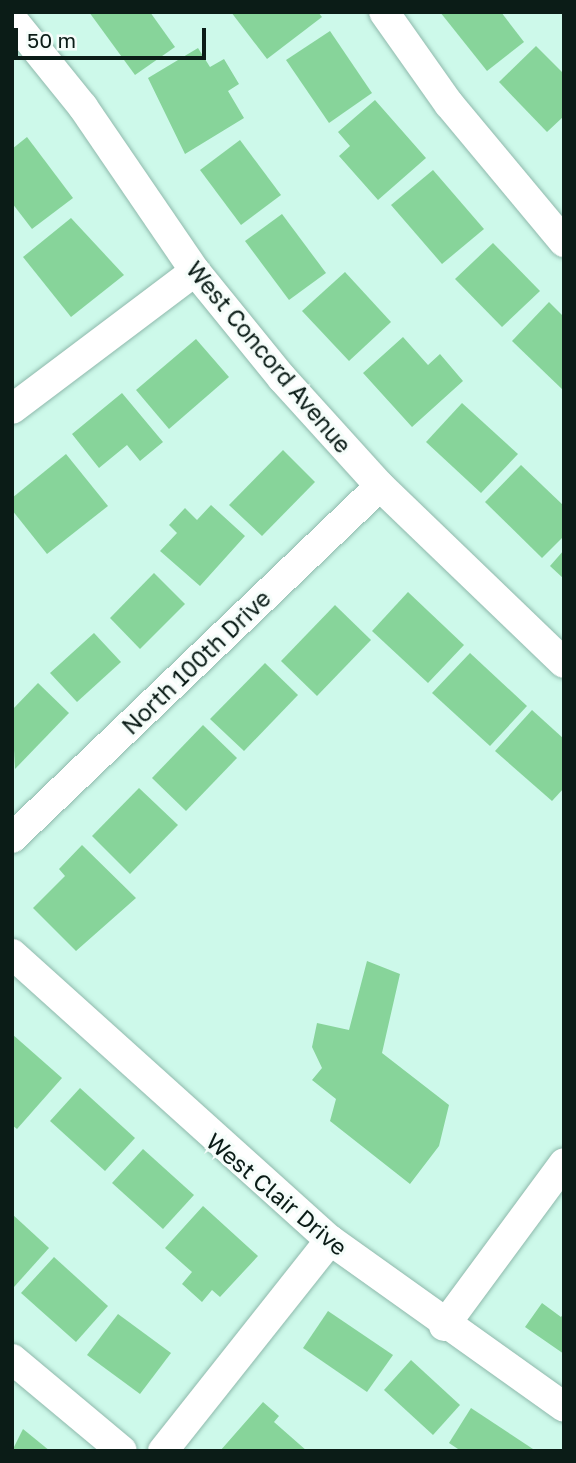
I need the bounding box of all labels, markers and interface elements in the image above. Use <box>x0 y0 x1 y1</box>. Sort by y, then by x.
scale bar <box>18 14 210 58</box>
text: 50 m <box>27 27 76 53</box>
street label: West Concord Avenue <box>181 256 357 458</box>
street label: North 100th Drive <box>116 584 276 740</box>
street label: West Clair Drive <box>201 1127 353 1261</box>

